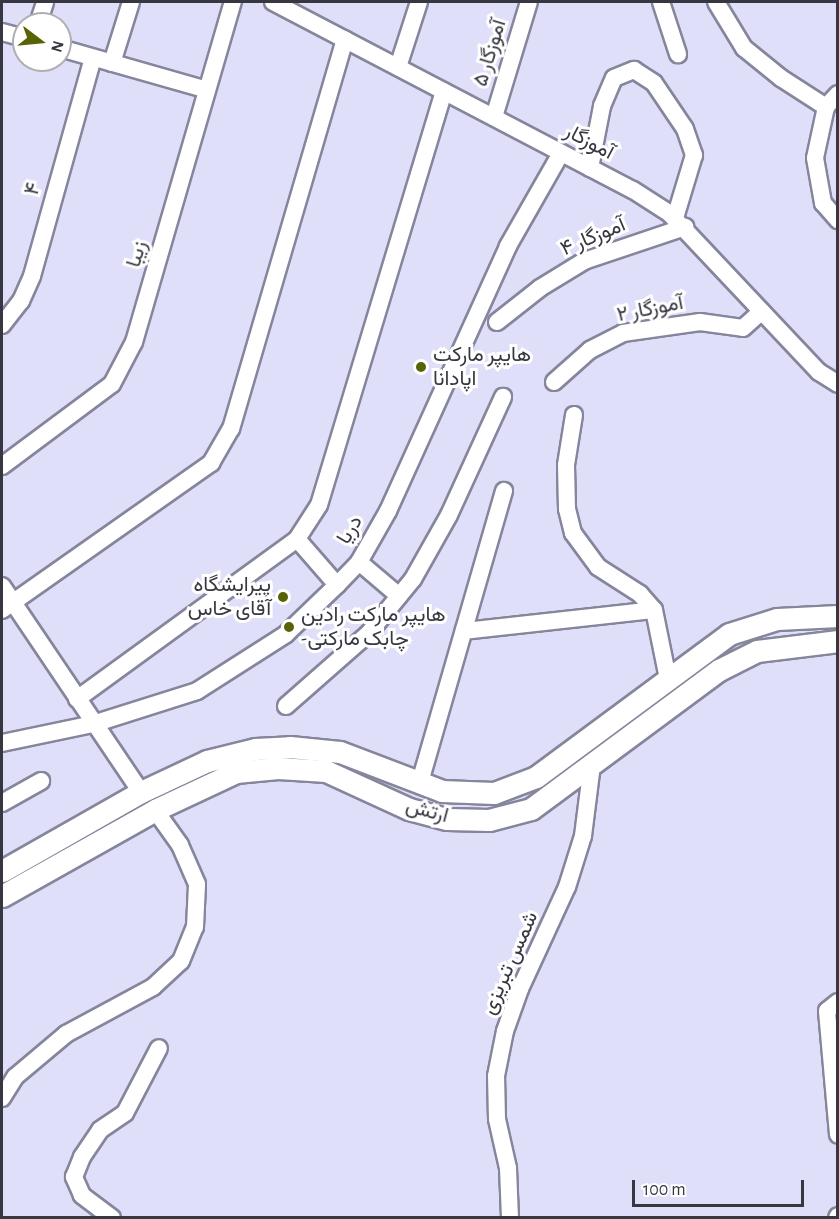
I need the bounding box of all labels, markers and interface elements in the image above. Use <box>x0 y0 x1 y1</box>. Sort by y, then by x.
north arrow <box>12 12 72 72</box>
street label: آموزگار ۵ <box>468 17 512 89</box>
text: N <box>48 39 67 54</box>
street label: آموزگار <box>560 119 618 165</box>
street label: ۴ <box>19 180 47 198</box>
street label: آموزگار ۴ <box>557 212 629 262</box>
street label: زیبا <box>121 238 153 270</box>
street label: آموزگار ۲ <box>615 290 685 328</box>
place label: هایپر مارکت اپادانا <box>433 342 531 392</box>
marker: هایپر مارکت اپادانا <box>414 360 428 374</box>
street label: دریا <box>332 511 368 549</box>
place label: پیرایشگاه آقای خاس <box>188 572 271 622</box>
marker: پیرایشگاه آقای خاس <box>276 590 290 604</box>
place label: هایپر مارکت رادین -چابک مارکتی <box>301 602 446 652</box>
marker: هایپر مارکت رادین -چابک مارکتی <box>282 620 296 634</box>
street label: ارتش <box>403 793 451 829</box>
street label: شمس تبریزی <box>476 908 544 1018</box>
scale bar <box>635 1168 808 1206</box>
text: 100 m <box>643 1181 686 1199</box>

